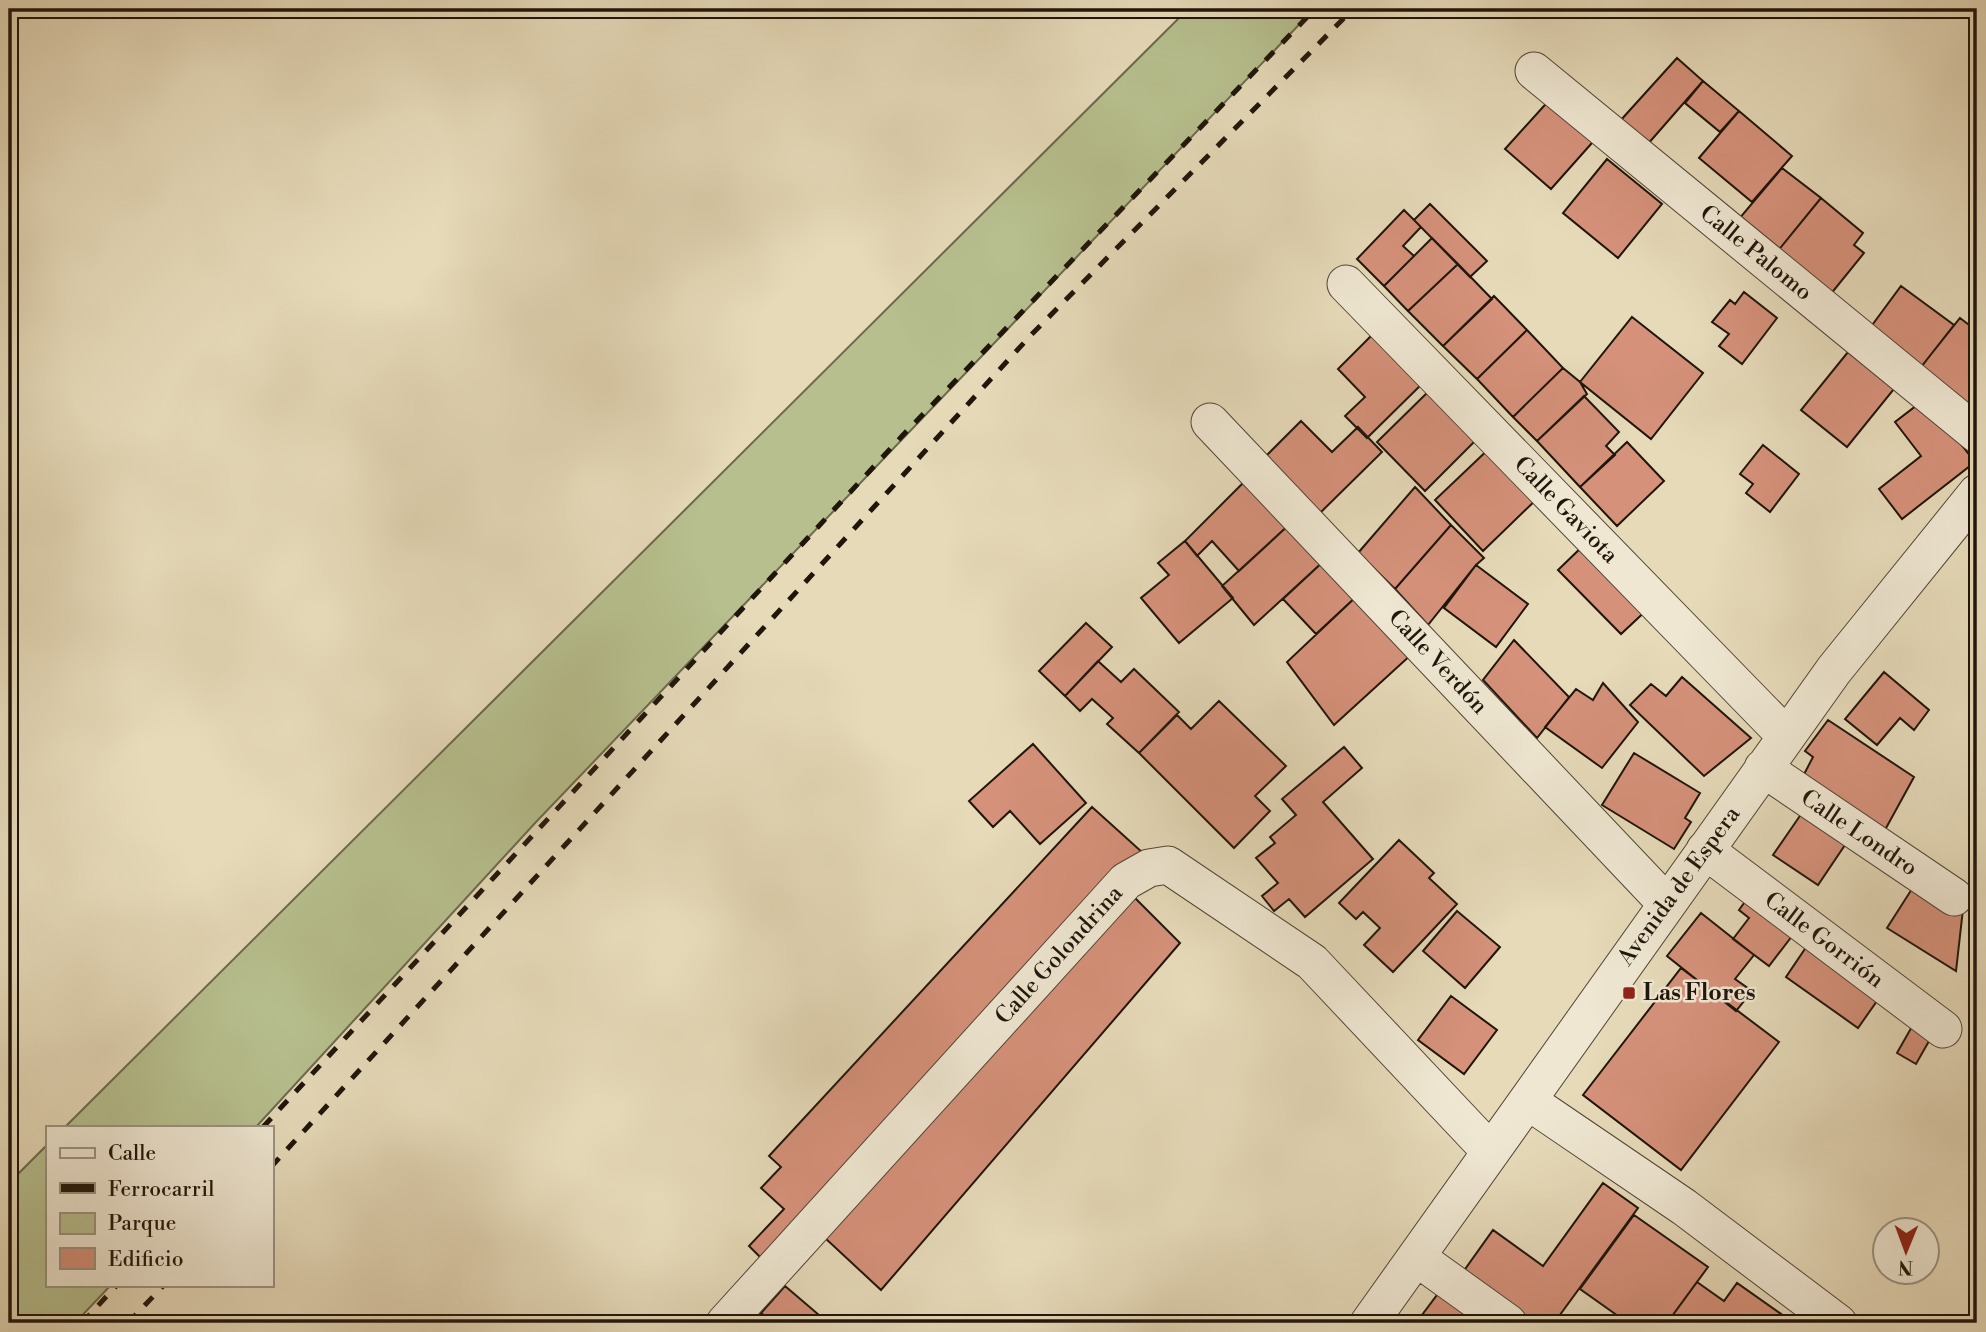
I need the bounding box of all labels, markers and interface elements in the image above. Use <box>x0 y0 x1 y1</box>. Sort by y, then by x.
street label: Calle Palomo <box>1694 199 1818 307</box>
street label: Calle Gaviota <box>1508 451 1624 570</box>
street label: Calle Verdón <box>1382 604 1494 720</box>
street label: Calle Londro <box>1795 784 1923 882</box>
street label: Avenida de Espera <box>1611 801 1746 972</box>
street label: Calle Golondrina <box>989 880 1129 1030</box>
street label: Calle Gorrión <box>1759 886 1889 994</box>
place label: Las Flores <box>1643 979 1756 1007</box>
marker: Las Flores <box>1621 985 1637 1001</box>
legend <box>46 1126 273 1286</box>
text: Calle <box>108 1141 156 1167</box>
text: Ferrocarril <box>108 1177 214 1203</box>
text: Parque <box>108 1211 176 1237</box>
north arrow <box>1870 1216 1940 1286</box>
text: Edificio <box>108 1247 184 1273</box>
text: N <box>1898 1255 1913 1279</box>

